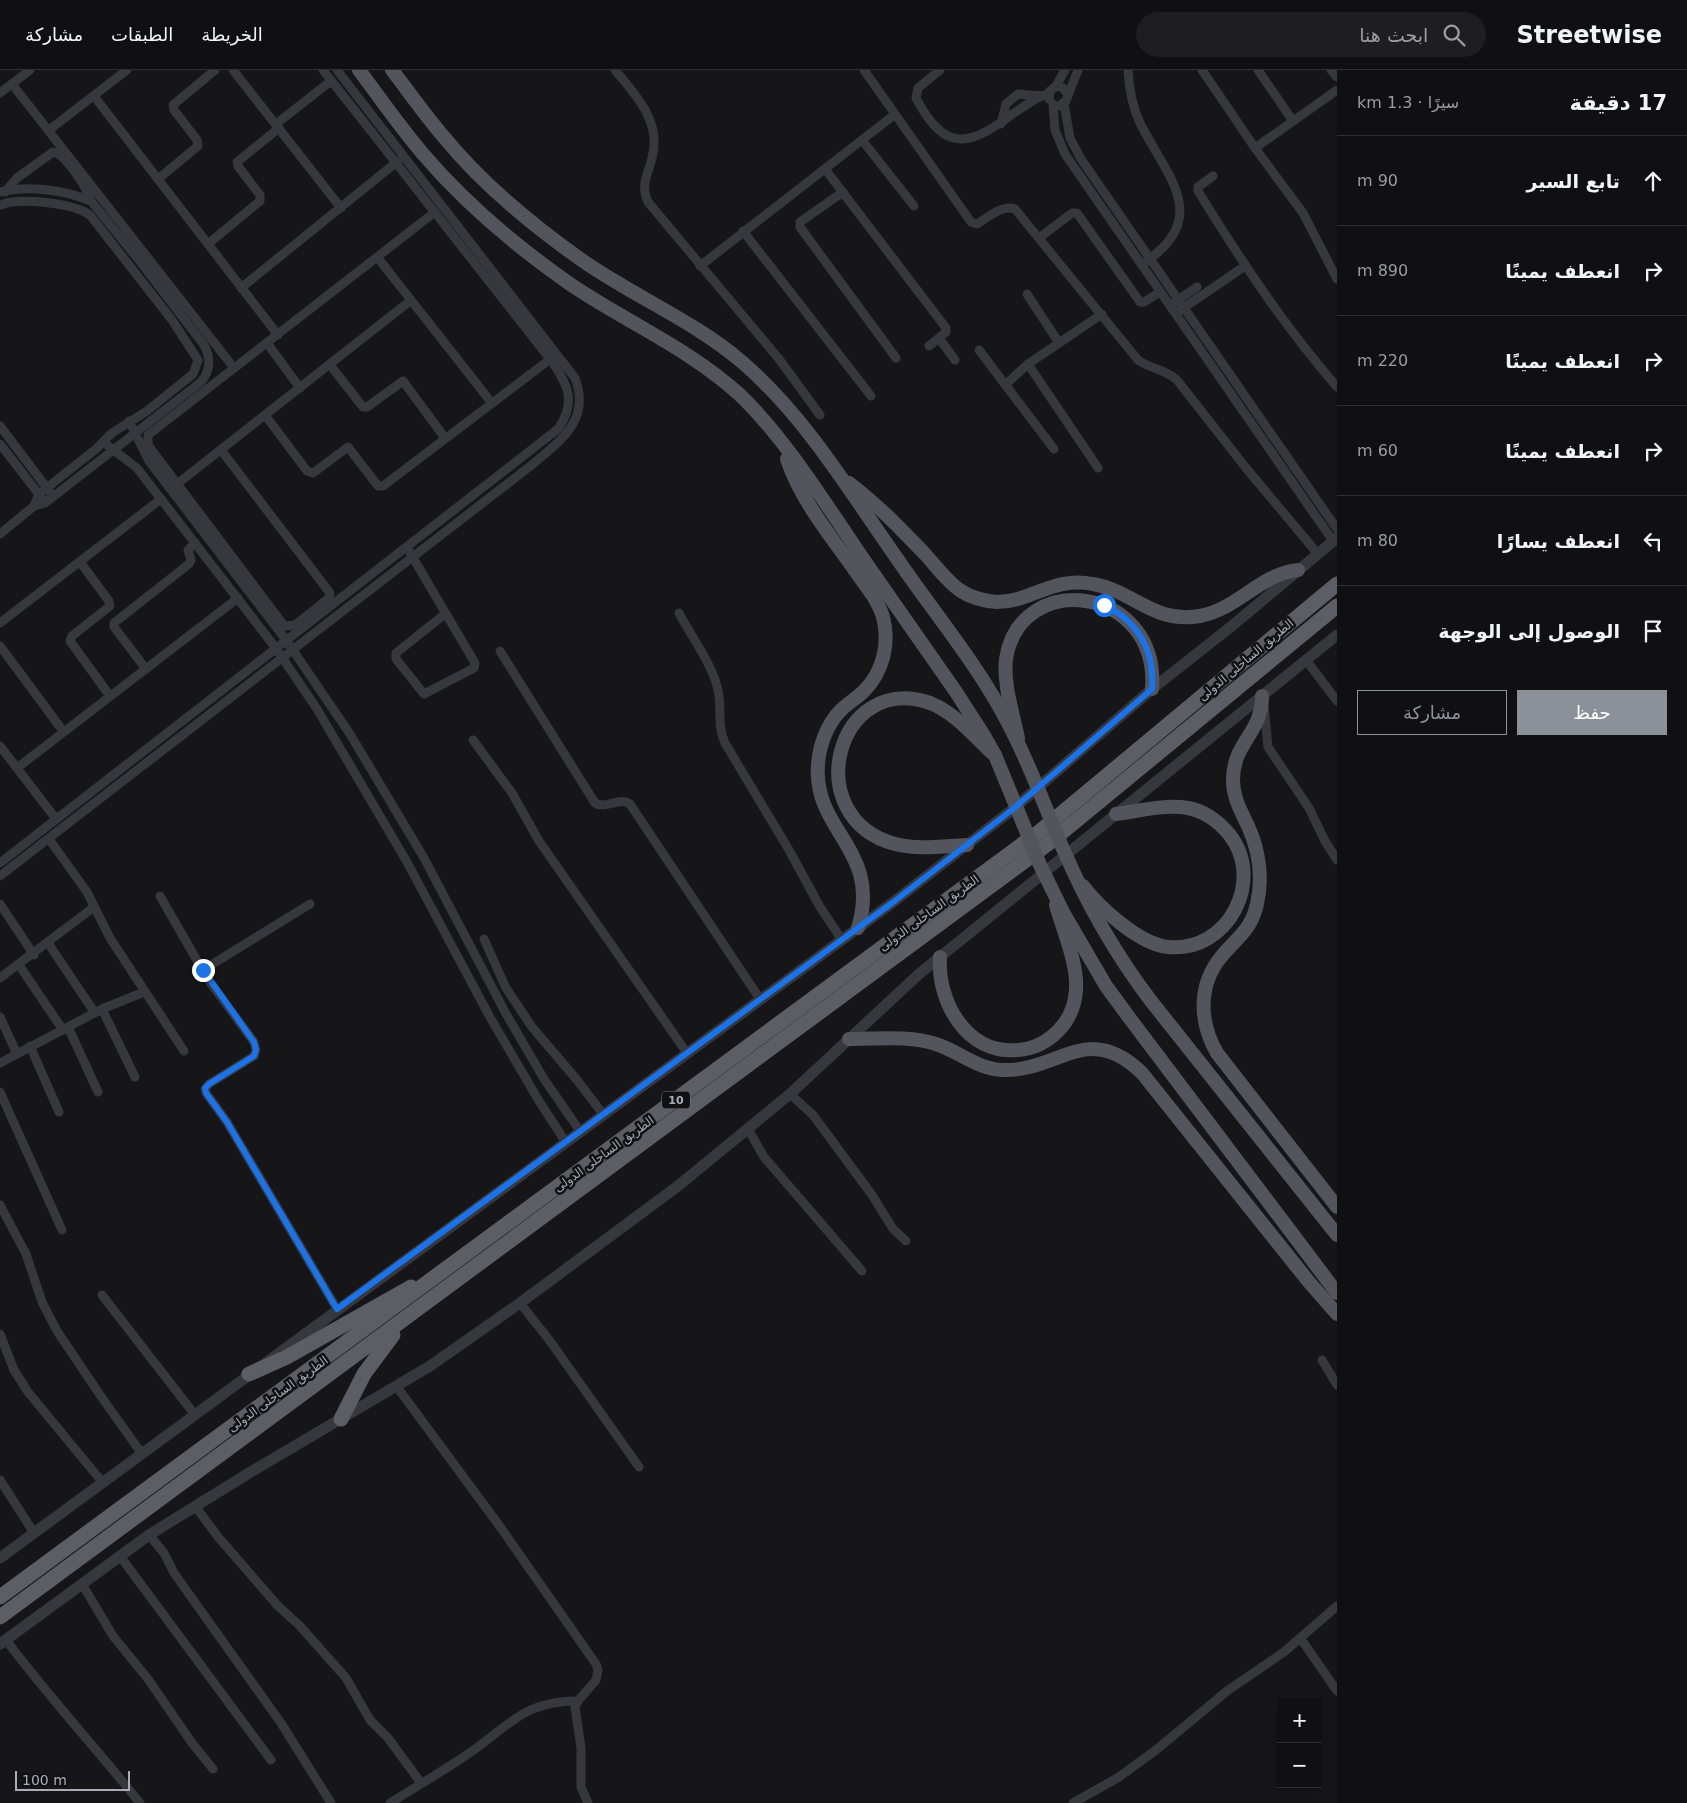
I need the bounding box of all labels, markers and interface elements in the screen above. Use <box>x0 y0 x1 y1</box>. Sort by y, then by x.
search box <box>1136 12 1486 57</box>
icon: search <box>1440 21 1468 49</box>
text: Streetwise <box>1516 21 1662 49</box>
text: مشاركة <box>25 24 83 45</box>
text: الطبقات <box>111 24 173 45</box>
text: الخريطة <box>201 24 263 45</box>
text: ابحث هنا <box>1359 24 1428 46</box>
text: 17 دقيقة <box>1570 91 1667 115</box>
text: سيرًا · 1.3 km <box>1357 93 1459 112</box>
icon: ahead <box>1639 167 1667 195</box>
text: تابع السير <box>1526 170 1620 192</box>
text: 90 m <box>1357 171 1398 190</box>
icon: right <box>1639 257 1667 285</box>
text: انعطف يمينًا <box>1505 260 1620 282</box>
text: 890 m <box>1357 261 1408 280</box>
icon: right <box>1639 347 1667 375</box>
text: انعطف يمينًا <box>1505 350 1620 372</box>
text: 220 m <box>1357 351 1408 370</box>
icon: right <box>1639 437 1667 465</box>
text: انعطف يمينًا <box>1505 440 1620 462</box>
text: 60 m <box>1357 441 1398 460</box>
icon: left <box>1639 527 1667 555</box>
text: انعطف يسارًا <box>1497 530 1620 552</box>
text: 80 m <box>1357 531 1398 550</box>
route start <box>1093 594 1116 617</box>
street label: الطريق الساحلى الدولى <box>1196 616 1297 705</box>
icon: arrive <box>1639 617 1667 645</box>
text: الوصول إلى الوجهة <box>1438 620 1620 642</box>
button: مشاركة <box>1357 690 1507 735</box>
button: حفظ <box>1517 690 1667 735</box>
street label: الطريق الساحلى الدولى <box>876 872 982 955</box>
route end <box>192 959 215 982</box>
road number: 10 <box>662 1092 690 1108</box>
street label: الطريق الساحلى الدولى <box>551 1113 657 1196</box>
street label: الطريق الساحلى الدولى <box>225 1353 331 1436</box>
map controls <box>1277 1698 1322 1788</box>
button: + <box>1277 1698 1322 1743</box>
button: − <box>1277 1743 1322 1788</box>
scale bar <box>15 1768 130 1791</box>
text: 100 m <box>22 1772 67 1788</box>

